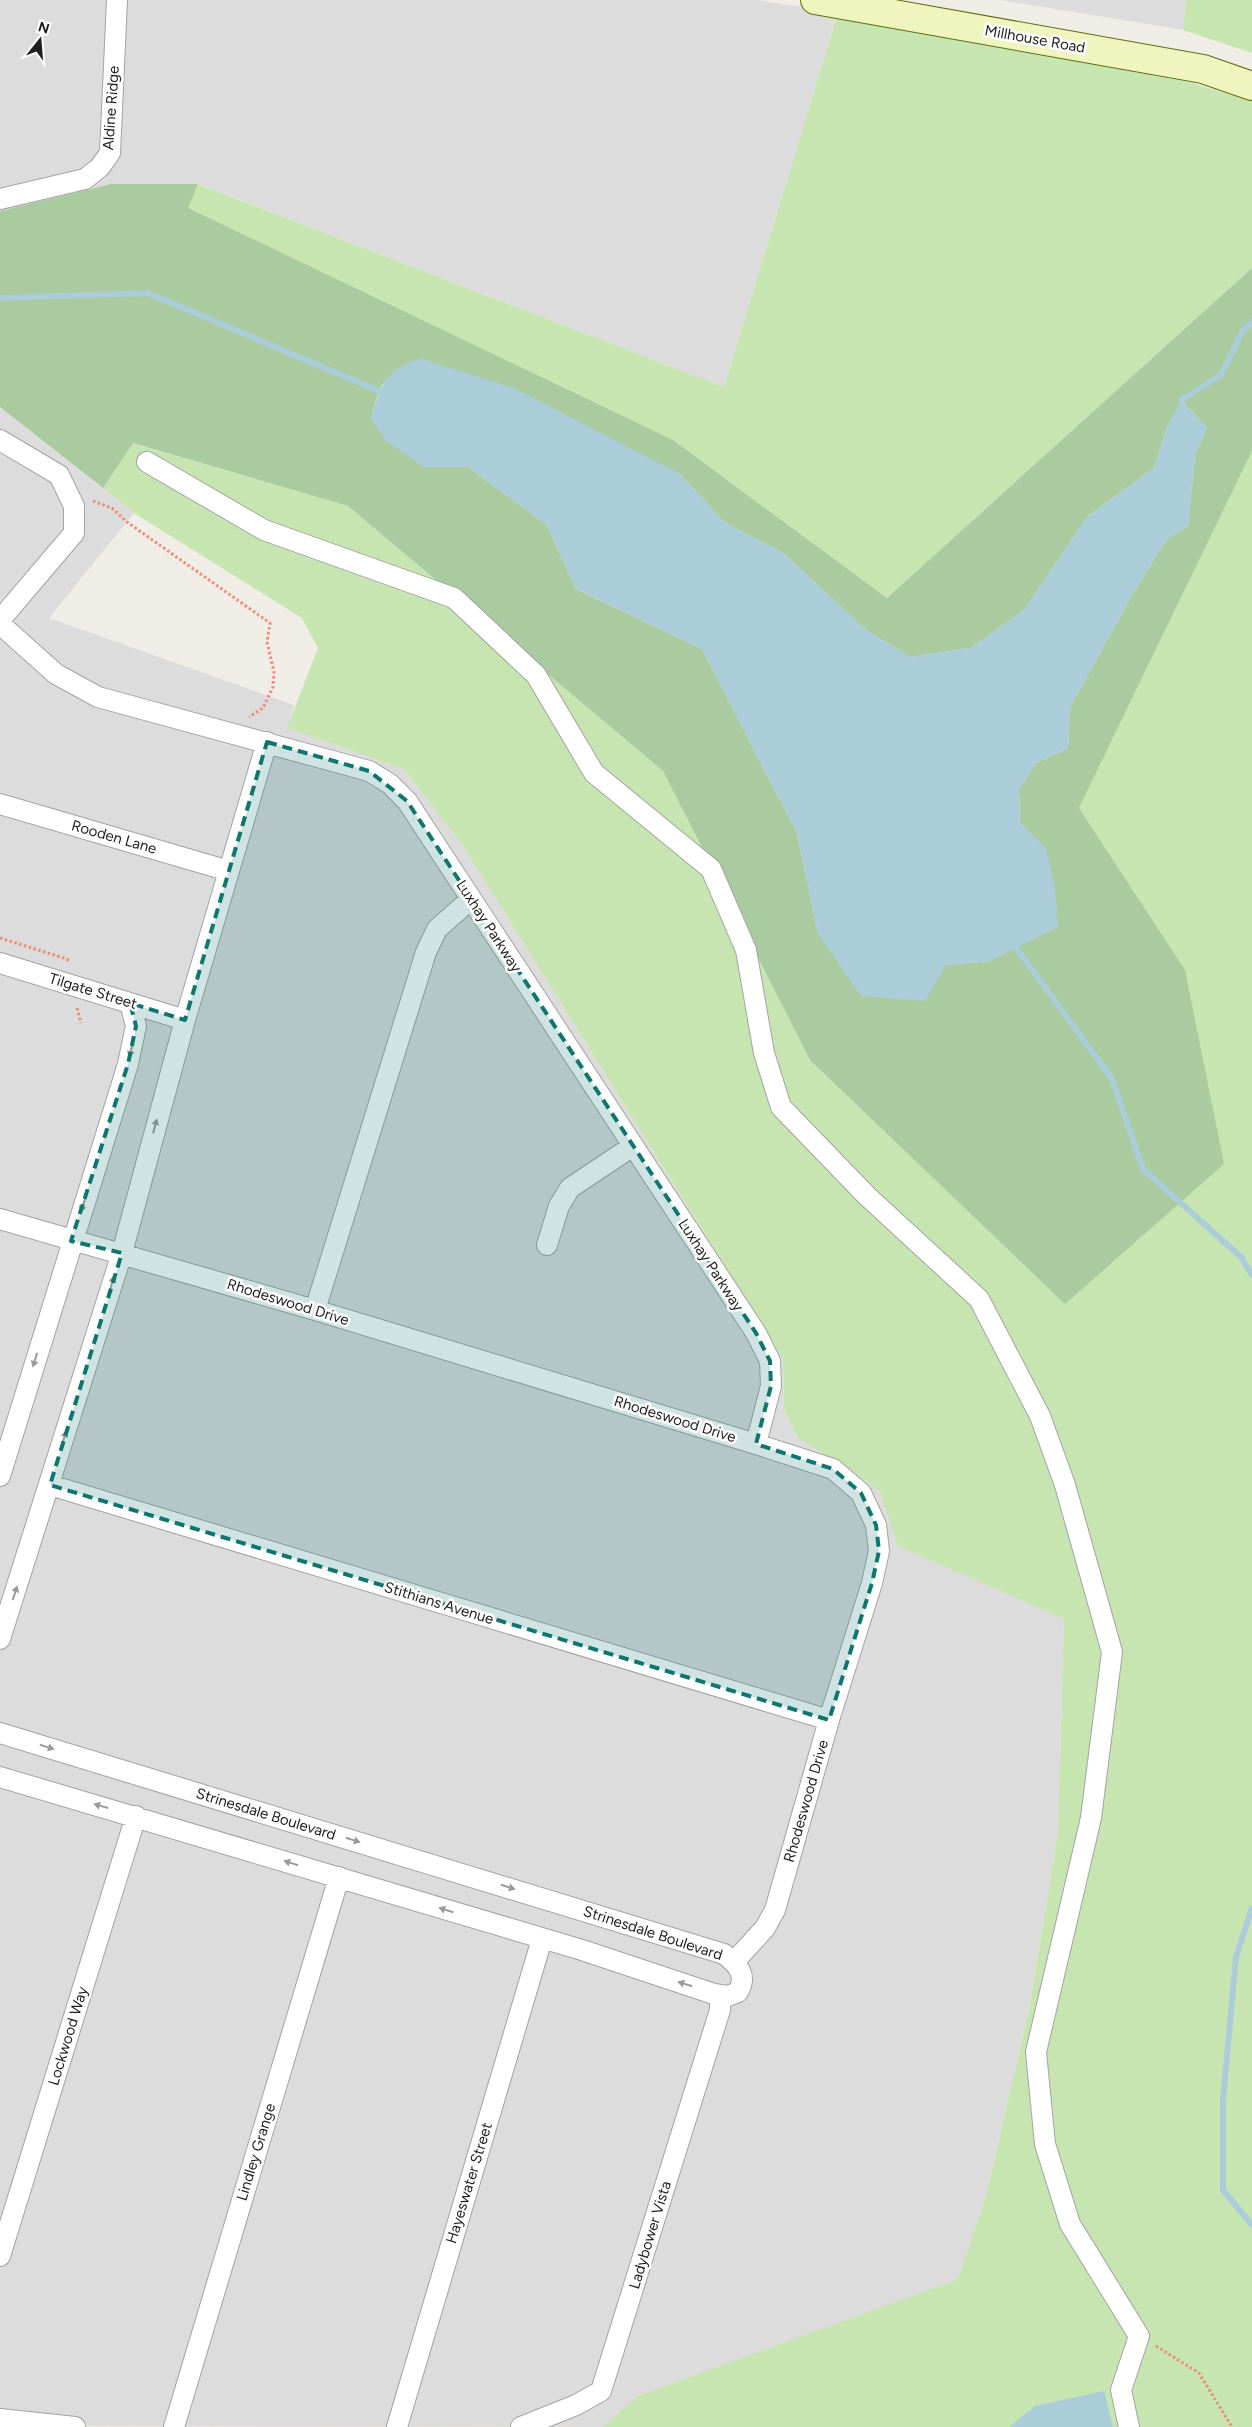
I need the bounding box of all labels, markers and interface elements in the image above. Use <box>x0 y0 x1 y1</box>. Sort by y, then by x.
north arrow <box>15 15 65 65</box>
text: N <box>36 18 51 38</box>
street label: Millhouse Road <box>983 21 1087 57</box>
street label: Aldine Ridge <box>99 65 123 151</box>
street label: Rooden Lane <box>69 816 159 858</box>
street label: Luxhay Parkway <box>452 877 526 976</box>
street label: Tilgate Street <box>47 969 139 1013</box>
one-way arrow <box>127 1043 135 1058</box>
one-way arrow <box>151 1119 159 1134</box>
one-way arrow <box>78 1198 86 1213</box>
street label: Luxhay Parkway <box>674 1216 748 1315</box>
one-way arrow <box>109 1275 117 1290</box>
street label: Rhodeswood Drive <box>225 1275 351 1329</box>
one-way arrow <box>30 1353 38 1368</box>
street label: Rhodeswood Drive <box>612 1392 738 1446</box>
one-way arrow <box>60 1430 68 1445</box>
street label: Stithians Avenue <box>382 1578 496 1628</box>
one-way arrow <box>11 1585 19 1600</box>
street label: Rhodeswood Drive <box>780 1738 832 1864</box>
one-way arrow <box>39 1744 54 1752</box>
street label: Strinesdale Boulevard <box>194 1784 338 1844</box>
one-way arrow <box>94 1802 109 1810</box>
one-way arrow <box>346 1837 361 1845</box>
one-way arrow <box>283 1858 298 1866</box>
one-way arrow <box>501 1884 516 1892</box>
street label: Strinesdale Boulevard <box>581 1902 725 1964</box>
one-way arrow <box>438 1906 453 1914</box>
one-way arrow <box>677 1980 692 1987</box>
street label: Lockwood Way <box>44 1984 92 2088</box>
street label: Lindley Grange <box>233 2101 279 2203</box>
street label: Hayeswater Street <box>442 2120 496 2246</box>
street label: Ladybower Vista <box>625 2179 675 2291</box>

